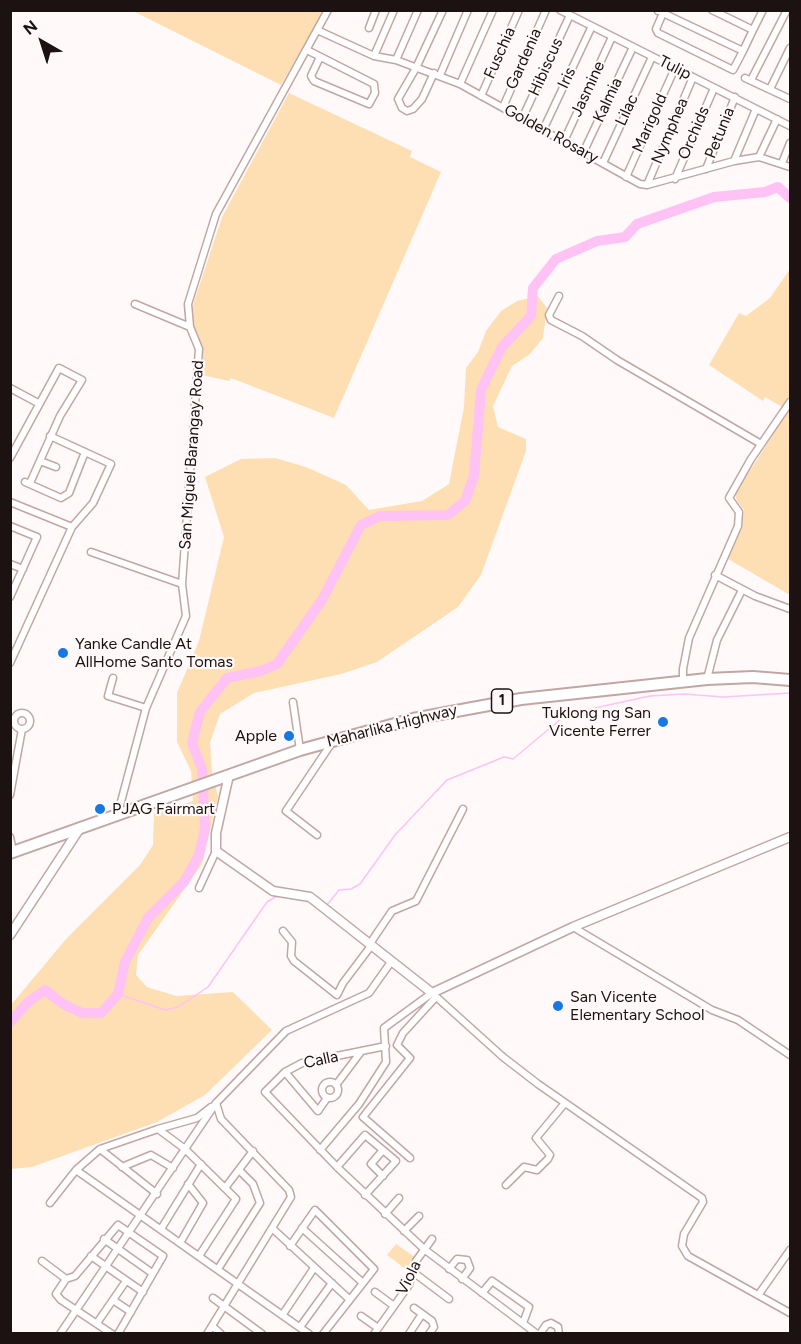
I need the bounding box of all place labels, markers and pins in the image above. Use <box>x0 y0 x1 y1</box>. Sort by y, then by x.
place label: Yanke Candle At AllHome Santo Tomas <box>75 634 233 672</box>
marker: Yanke Candle At AllHome Santo Tomas <box>56 646 70 660</box>
place label: Tuklong ng San Vicente Ferrer <box>542 703 651 741</box>
marker: Tuklong ng San Vicente Ferrer <box>656 715 670 729</box>
place label: Apple <box>235 726 277 746</box>
marker: Apple <box>282 729 296 743</box>
place label: PJAG Fairmart <box>112 799 215 819</box>
marker: PJAG Fairmart <box>93 802 107 816</box>
place label: San Vicente Elementary School <box>570 987 704 1025</box>
marker: San Vicente Elementary School <box>551 999 565 1013</box>

